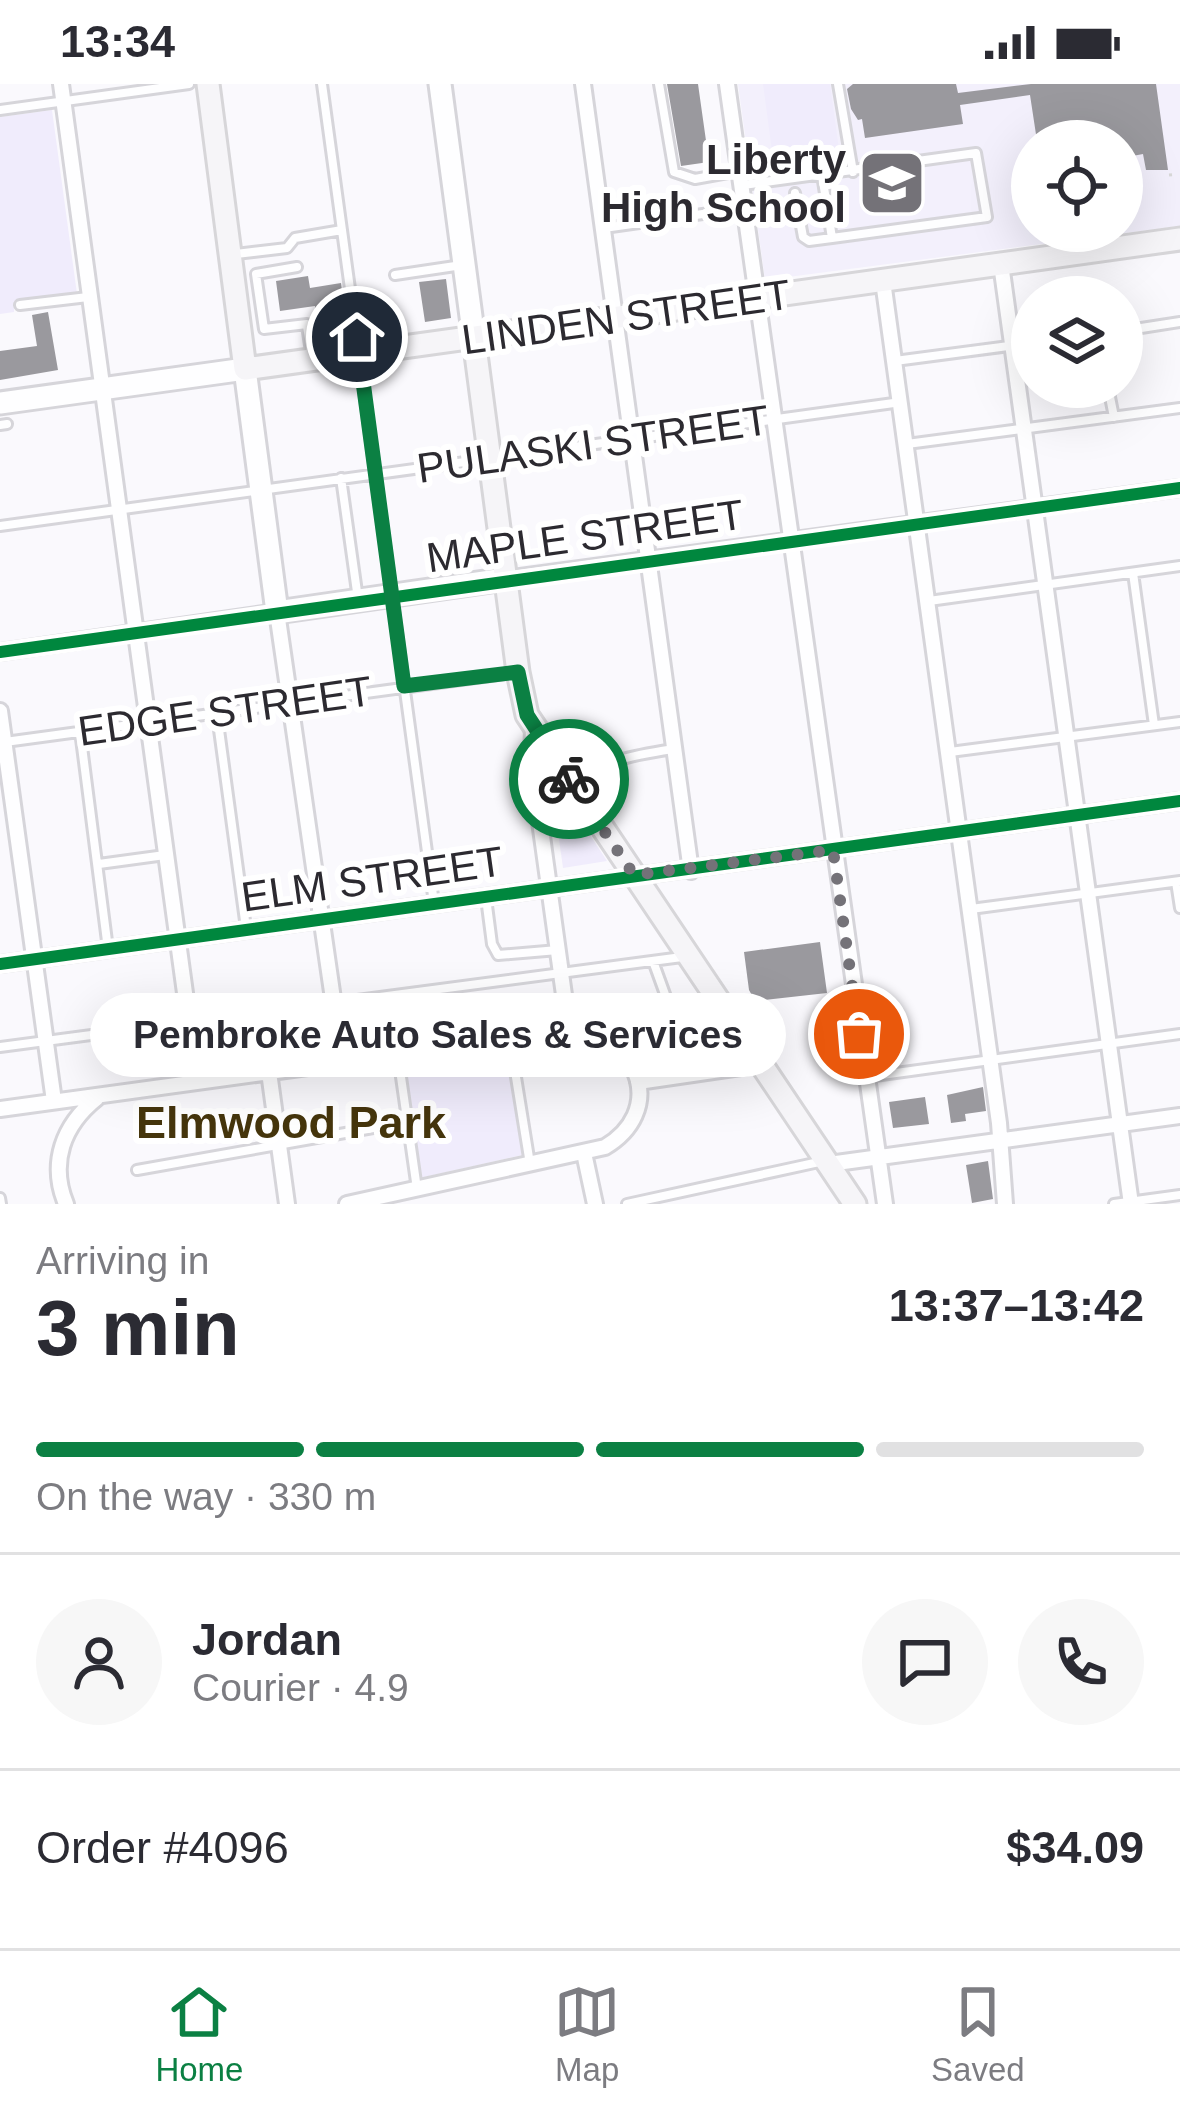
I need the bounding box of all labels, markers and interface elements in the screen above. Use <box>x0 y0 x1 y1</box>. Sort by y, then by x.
text: 13:34 <box>60 16 175 67</box>
map controls <box>1011 120 1143 408</box>
button: locate <box>1011 120 1143 252</box>
place label: Liberty High School <box>601 136 847 231</box>
school or university icon: Liberty High School <box>857 148 927 218</box>
street label: LINDEN STREET <box>459 271 793 363</box>
button: layers <box>1011 276 1143 408</box>
pin <box>306 286 408 388</box>
icon: home <box>324 304 390 370</box>
street label: PULASKI STREET <box>414 396 772 492</box>
street label: MAPLE STREET <box>423 490 747 582</box>
street label: EDGE STREET <box>75 667 375 755</box>
courier <box>509 719 629 839</box>
icon: bike <box>536 746 602 812</box>
street label: ELM STREET <box>238 837 506 921</box>
pin <box>808 983 910 1085</box>
callout: Pembroke Auto Sales & Services <box>91 992 787 1076</box>
icon: bag <box>826 1001 892 1067</box>
text: Pembroke Auto Sales & Services <box>133 1013 743 1056</box>
district label: Elmwood Park <box>136 1097 447 1148</box>
text: Arriving in <box>36 1239 209 1282</box>
text: 13:37–13:42 <box>889 1280 1144 1331</box>
text: 3 min <box>36 1284 240 1372</box>
text: On the way · 330 m <box>36 1475 376 1518</box>
button: person <box>36 1599 162 1725</box>
button: chat <box>862 1599 988 1725</box>
button: phone <box>1018 1599 1144 1725</box>
text: Jordan <box>192 1614 342 1665</box>
text: Courier · 4.9 <box>192 1666 409 1709</box>
text: Order #4096 <box>36 1822 289 1873</box>
text: $34.09 <box>1006 1822 1144 1873</box>
tab: Home <box>155 1979 243 2089</box>
tab: Map <box>554 1979 620 2089</box>
tab: Saved <box>931 1979 1025 2089</box>

